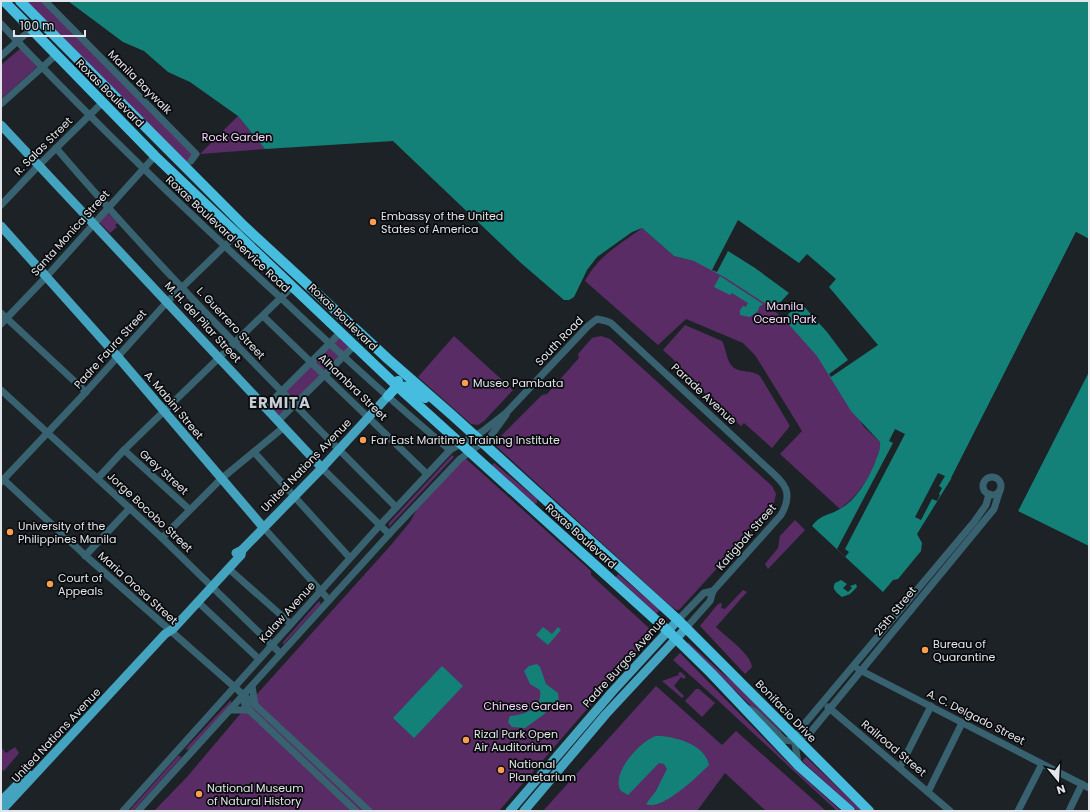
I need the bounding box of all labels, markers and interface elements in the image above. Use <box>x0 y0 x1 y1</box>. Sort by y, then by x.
scale bar <box>14 12 85 38</box>
text: 100 m <box>20 17 54 34</box>
street label: Manila Baywalk <box>104 46 176 118</box>
street label: Roxas Boulevard <box>72 55 148 131</box>
street label: R. Salas Street <box>10 113 76 179</box>
park label: Rock Garden <box>202 129 272 145</box>
street label: Roxas Boulevard Service Road <box>162 172 294 296</box>
street label: Santa Monica Street <box>27 186 113 280</box>
place label: Embassy of the United States of America <box>381 208 503 237</box>
marker: Embassy of the United States of America <box>368 217 378 227</box>
street label: M. H. del Pilar Street <box>161 278 245 366</box>
street label: Roxas Boulevard <box>305 280 381 354</box>
street label: L. Guerrero Street <box>193 283 269 363</box>
park label: Manila Ocean Park <box>753 298 817 327</box>
street label: Padre Faura Street <box>70 306 150 392</box>
street label: South Road <box>531 313 587 369</box>
street label: Alhambra Street <box>315 350 391 424</box>
street label: Parade Avenue <box>668 360 740 429</box>
street label: A. Mabini Street <box>141 367 207 443</box>
place label: Museo Pambata <box>473 375 564 391</box>
marker: Museo Pambata <box>460 378 470 388</box>
district label: ERMITA <box>249 392 311 413</box>
street label: United Nations Avenue <box>257 415 355 515</box>
place label: Far East Maritime Training Institute <box>371 432 560 448</box>
marker: Far East Maritime Training Institute <box>358 435 368 445</box>
street label: Grey Street <box>136 446 192 498</box>
street label: Jorge Bocobo Street <box>104 468 196 556</box>
street label: Roxas Boulevard <box>542 500 620 572</box>
street label: Katigbak Street <box>712 500 780 574</box>
place label: University of the Philippines Manila <box>18 518 116 547</box>
marker: University of the Philippines Manila <box>5 527 15 537</box>
street label: Maria Orosa Street <box>95 548 181 628</box>
place label: Court of Appeals <box>58 570 103 599</box>
street label: Kalaw Avenue <box>255 578 319 646</box>
marker: Court of Appeals <box>45 579 55 589</box>
street label: 25th Street <box>870 583 920 639</box>
street label: Padre Burgos Avenue <box>579 613 669 711</box>
place label: Bureau of Quarantine <box>933 636 995 665</box>
marker: Bureau of Quarantine <box>920 645 930 655</box>
street label: Bonifacio Drive <box>752 676 820 746</box>
street label: United Nations Avenue <box>8 684 104 786</box>
street label: A. C. Delgado Street <box>924 685 1028 749</box>
park label: Chinese Garden <box>484 698 573 714</box>
street label: Railroad Street <box>858 716 930 780</box>
place label: Rizal Park Open Air Auditorium <box>474 726 558 755</box>
marker: Rizal Park Open Air Auditorium <box>461 735 471 745</box>
place label: National Planetarium <box>509 756 576 785</box>
north arrow <box>1038 760 1078 800</box>
marker: National Planetarium <box>496 765 506 775</box>
place label: National Museum of Natural History <box>207 780 303 809</box>
text: N <box>1055 781 1068 798</box>
marker: National Museum of Natural History <box>194 789 204 799</box>

